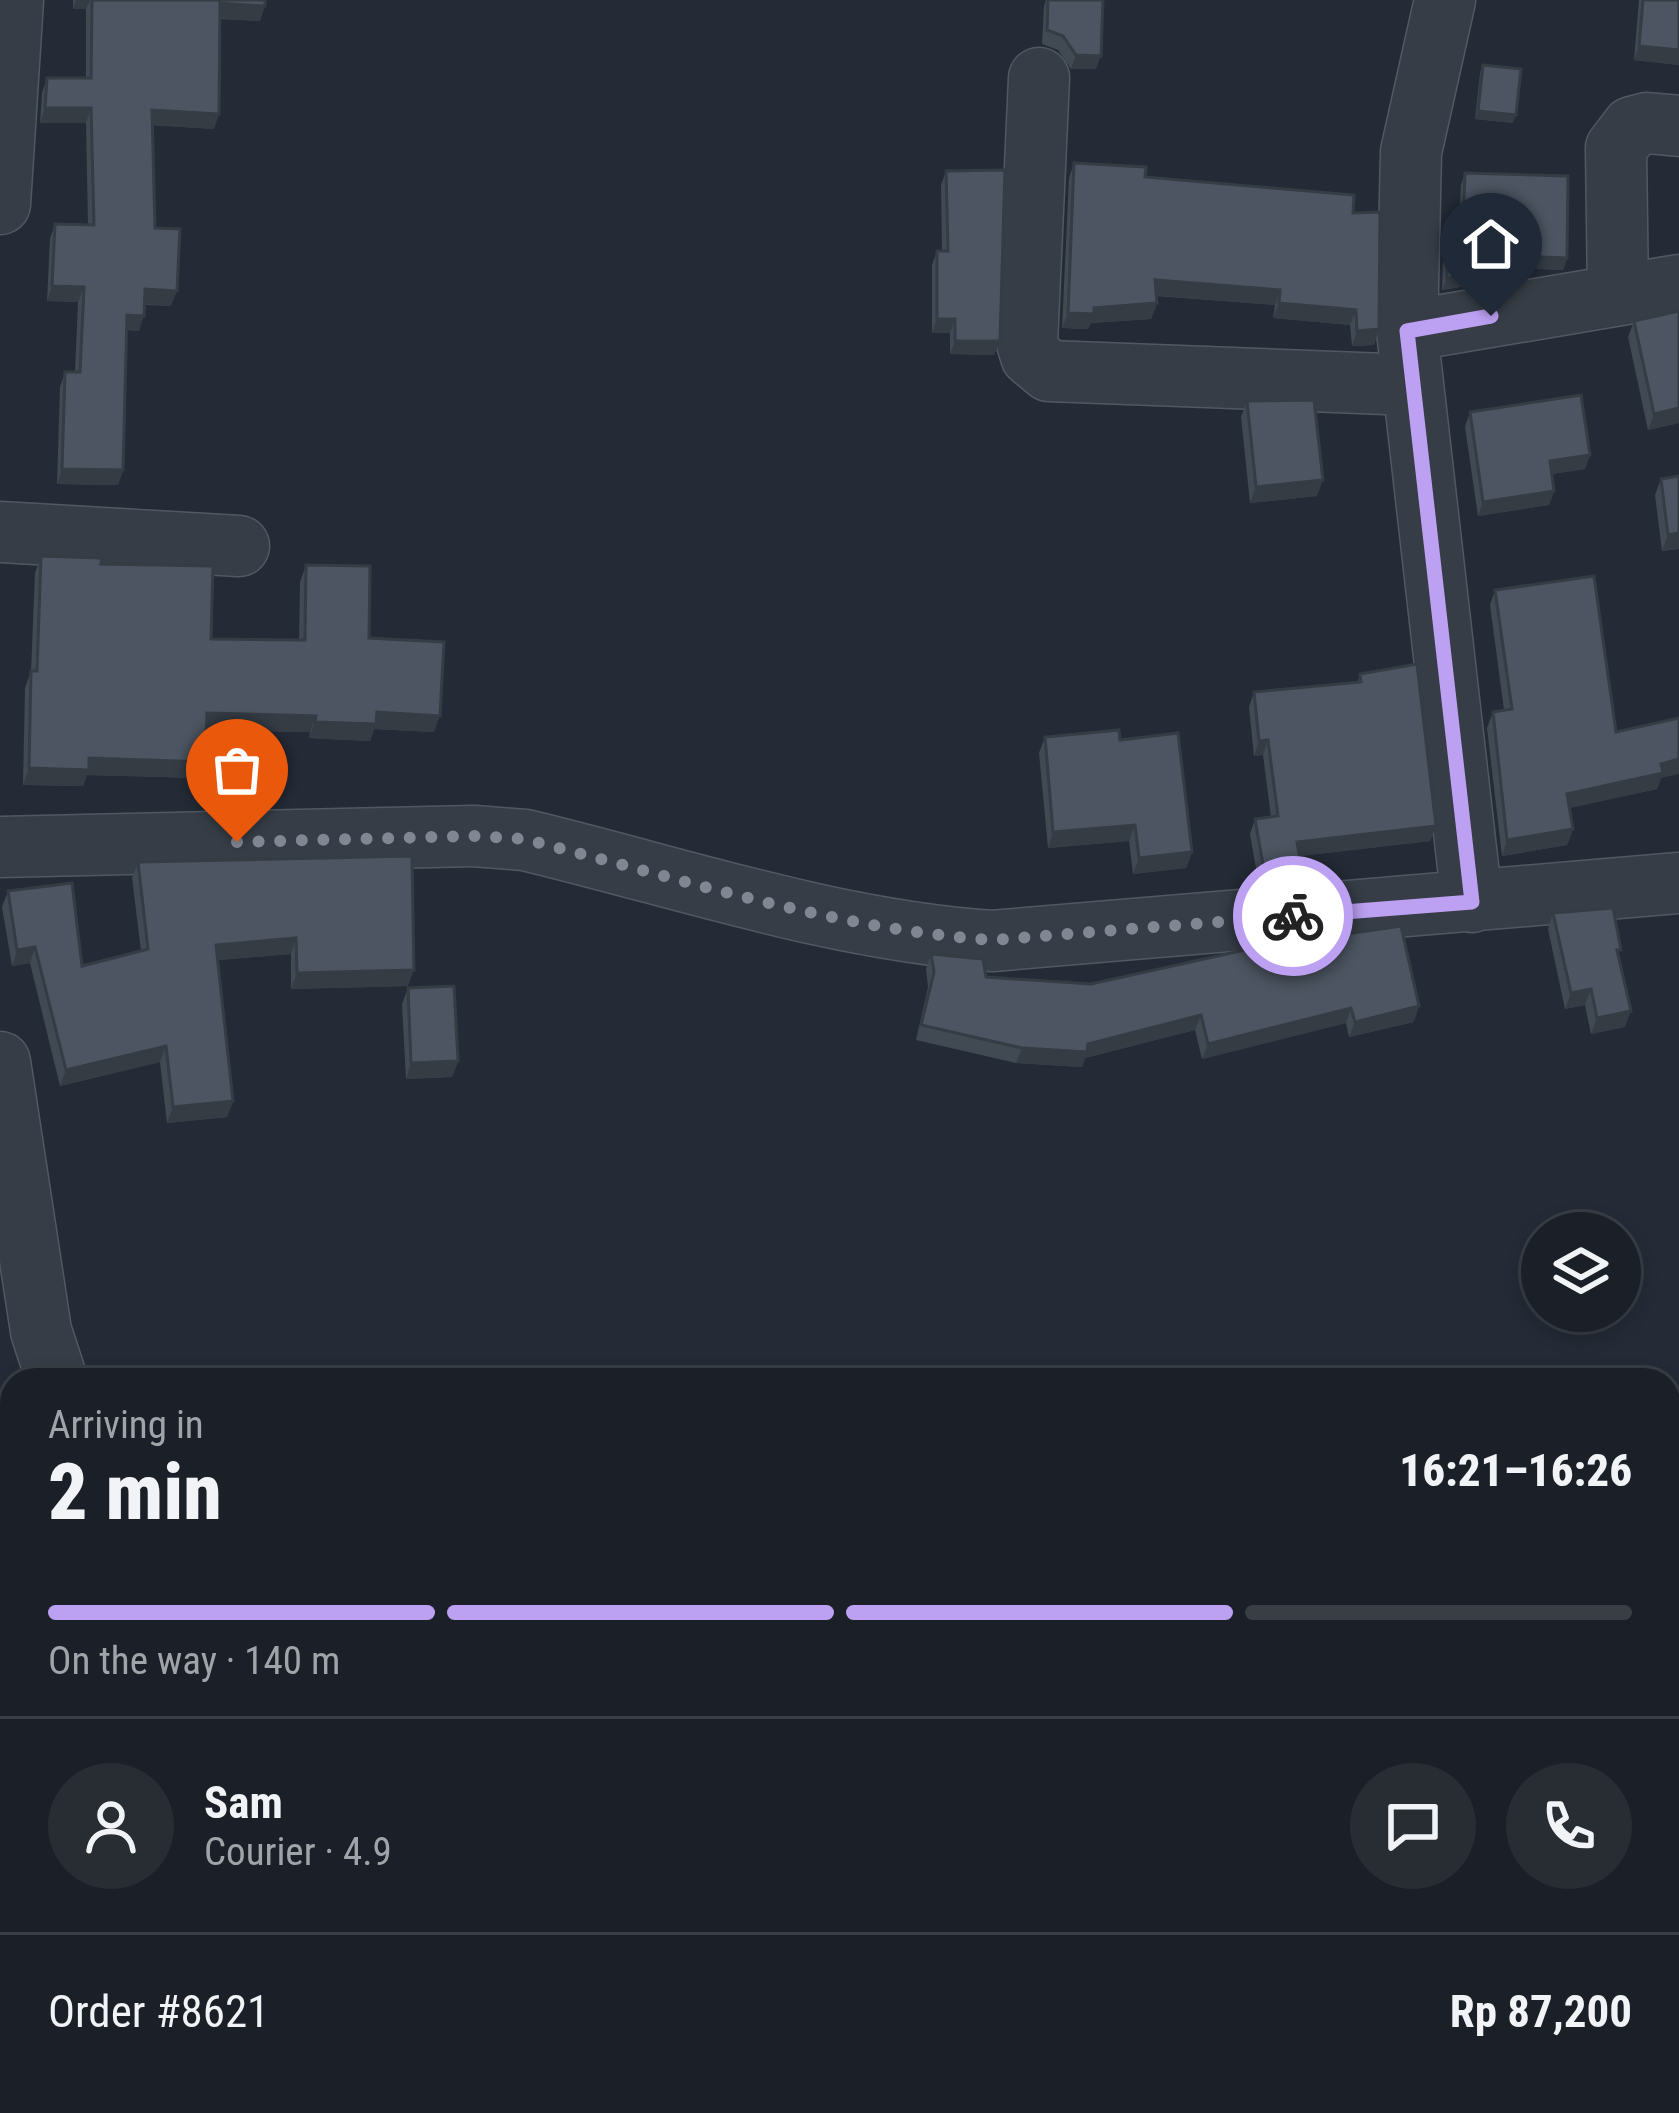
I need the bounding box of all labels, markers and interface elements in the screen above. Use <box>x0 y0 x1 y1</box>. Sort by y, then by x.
pin <box>1440 193 1542 316</box>
icon: home <box>1458 211 1524 277</box>
pin <box>186 719 288 842</box>
icon: bag <box>204 737 270 803</box>
courier <box>1233 856 1353 976</box>
icon: bike <box>1260 883 1326 949</box>
map controls <box>1521 1212 1641 1332</box>
button: layers <box>1521 1212 1641 1332</box>
text: Arriving in <box>48 1402 204 1448</box>
text: 16:21–16:26 <box>1399 1444 1632 1497</box>
text: 2 min <box>48 1447 222 1538</box>
text: On the way · 140 m <box>48 1638 340 1684</box>
button: person <box>48 1763 174 1889</box>
button: chat <box>1350 1763 1476 1889</box>
button: phone <box>1506 1763 1632 1889</box>
text: Sam <box>204 1776 283 1829</box>
text: Courier · 4.9 <box>204 1829 392 1875</box>
text: Order #8621 <box>48 1985 269 2038</box>
text: Rp 87,200 <box>1450 1985 1632 2038</box>

